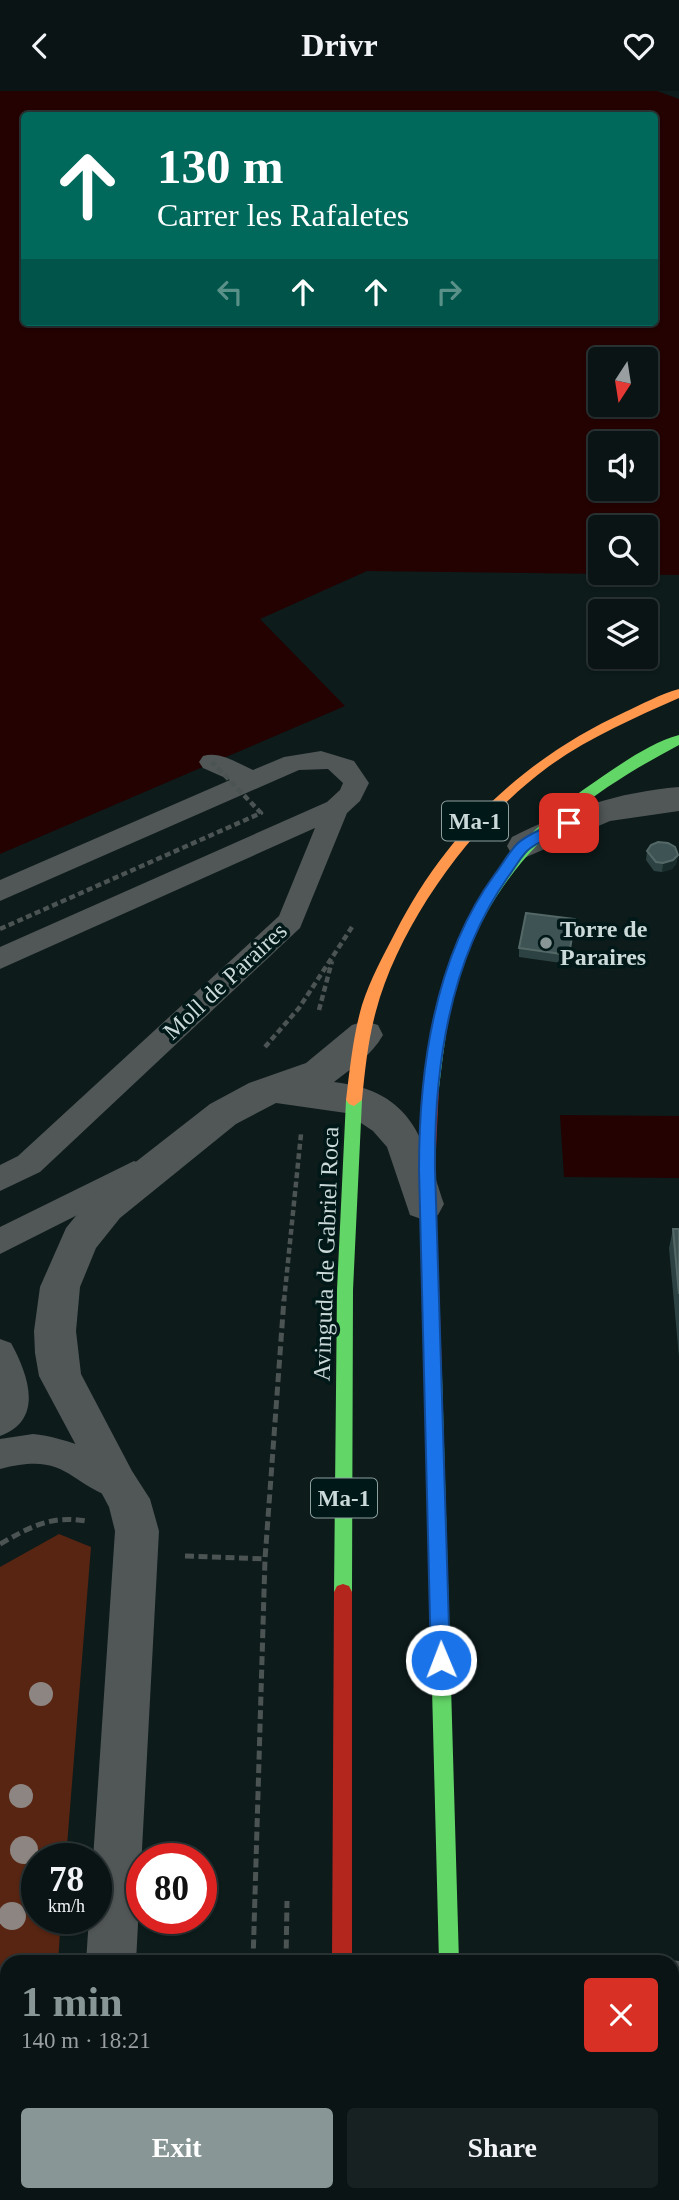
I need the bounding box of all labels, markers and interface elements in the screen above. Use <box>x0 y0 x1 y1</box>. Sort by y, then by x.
icon: back <box>21 27 59 65</box>
text: Drivr <box>301 27 378 63</box>
icon: heart <box>620 27 658 65</box>
text: 130 m <box>157 139 284 194</box>
icon: ahead <box>42 140 133 231</box>
text: Carrer les Rafaletes <box>157 197 409 233</box>
icon: left <box>211 273 249 311</box>
icon: ahead <box>284 273 322 311</box>
icon: ahead <box>357 273 395 311</box>
icon: right <box>430 273 468 311</box>
north arrow <box>588 347 658 417</box>
map controls <box>588 347 658 669</box>
button: sound <box>588 431 658 501</box>
button: search <box>588 515 658 585</box>
button: layers <box>588 599 658 669</box>
pin <box>539 793 599 853</box>
road number: Ma-1 <box>442 801 508 841</box>
icon: arrive <box>550 804 588 842</box>
place label: Torre de Paraires <box>560 916 648 970</box>
street label: Moll de Paraires <box>158 917 292 1045</box>
marker: Torre de Paraires <box>538 935 554 951</box>
street label: Avinguda de Gabriel Roca <box>309 1126 343 1382</box>
road number: Ma-1 <box>311 1479 377 1517</box>
position arrow <box>404 1623 478 1697</box>
speed limit sign: 80 <box>126 1843 217 1934</box>
text: 78 <box>49 1860 84 1899</box>
text: km/h <box>48 1896 85 1916</box>
button: close <box>584 1978 658 2052</box>
text: 1 min <box>21 1979 123 2025</box>
text: 140 m · 18:21 <box>21 2028 151 2053</box>
button: Exit <box>21 2108 333 2188</box>
button: Share <box>347 2108 658 2188</box>

